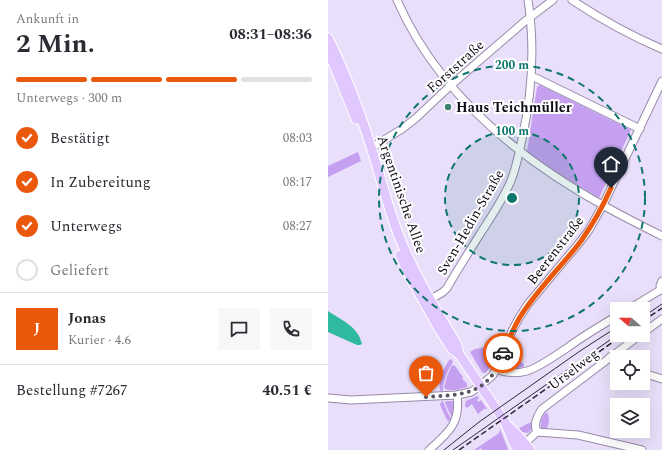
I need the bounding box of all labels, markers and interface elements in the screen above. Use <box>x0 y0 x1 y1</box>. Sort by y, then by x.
text: Ankunft in <box>16 9 79 29</box>
text: 08:31–08:36 <box>229 23 312 46</box>
text: 2 Min. <box>16 24 95 64</box>
street label: Forststraße <box>422 35 489 98</box>
text: 200 m <box>495 56 529 75</box>
text: Unterwegs · 300 m <box>16 88 122 108</box>
place label: Haus Teichmüller <box>456 97 572 118</box>
marker: Haus Teichmüller <box>443 102 453 112</box>
text: 100 m <box>495 122 529 141</box>
icon: check <box>16 127 38 149</box>
text: Bestätigt <box>50 127 110 150</box>
text: 08:03 <box>283 128 312 148</box>
street label: Argentinische Allee <box>371 132 432 256</box>
pin <box>594 147 628 188</box>
icon: home <box>600 153 622 175</box>
street label: Sven-Hedin-Straße <box>432 165 509 279</box>
icon: check <box>16 171 38 193</box>
text: In Zubereitung <box>50 171 151 194</box>
text: 08:17 <box>283 172 312 192</box>
centre of rings <box>505 191 519 205</box>
street label: Beerenstraße <box>522 211 589 289</box>
icon: check <box>16 215 38 237</box>
text: Unterwegs <box>50 215 122 238</box>
text: 08:27 <box>283 216 312 236</box>
text: Geliefert <box>50 259 109 282</box>
north arrow <box>610 302 650 342</box>
map controls <box>610 302 650 438</box>
text: Jonas <box>68 307 106 330</box>
button: chat <box>218 308 260 350</box>
button: phone <box>270 308 312 350</box>
text: J <box>34 317 40 340</box>
text: Kurier · 4.6 <box>68 330 131 350</box>
courier <box>483 333 523 373</box>
icon: car <box>492 342 514 364</box>
street label: Urselweg <box>544 343 603 395</box>
button: locate <box>610 350 650 390</box>
pin <box>409 356 443 397</box>
icon: bag <box>415 362 437 384</box>
text: Bestellung #7267 <box>16 379 128 402</box>
text: 40.51 € <box>262 379 312 402</box>
button: layers <box>610 398 650 438</box>

